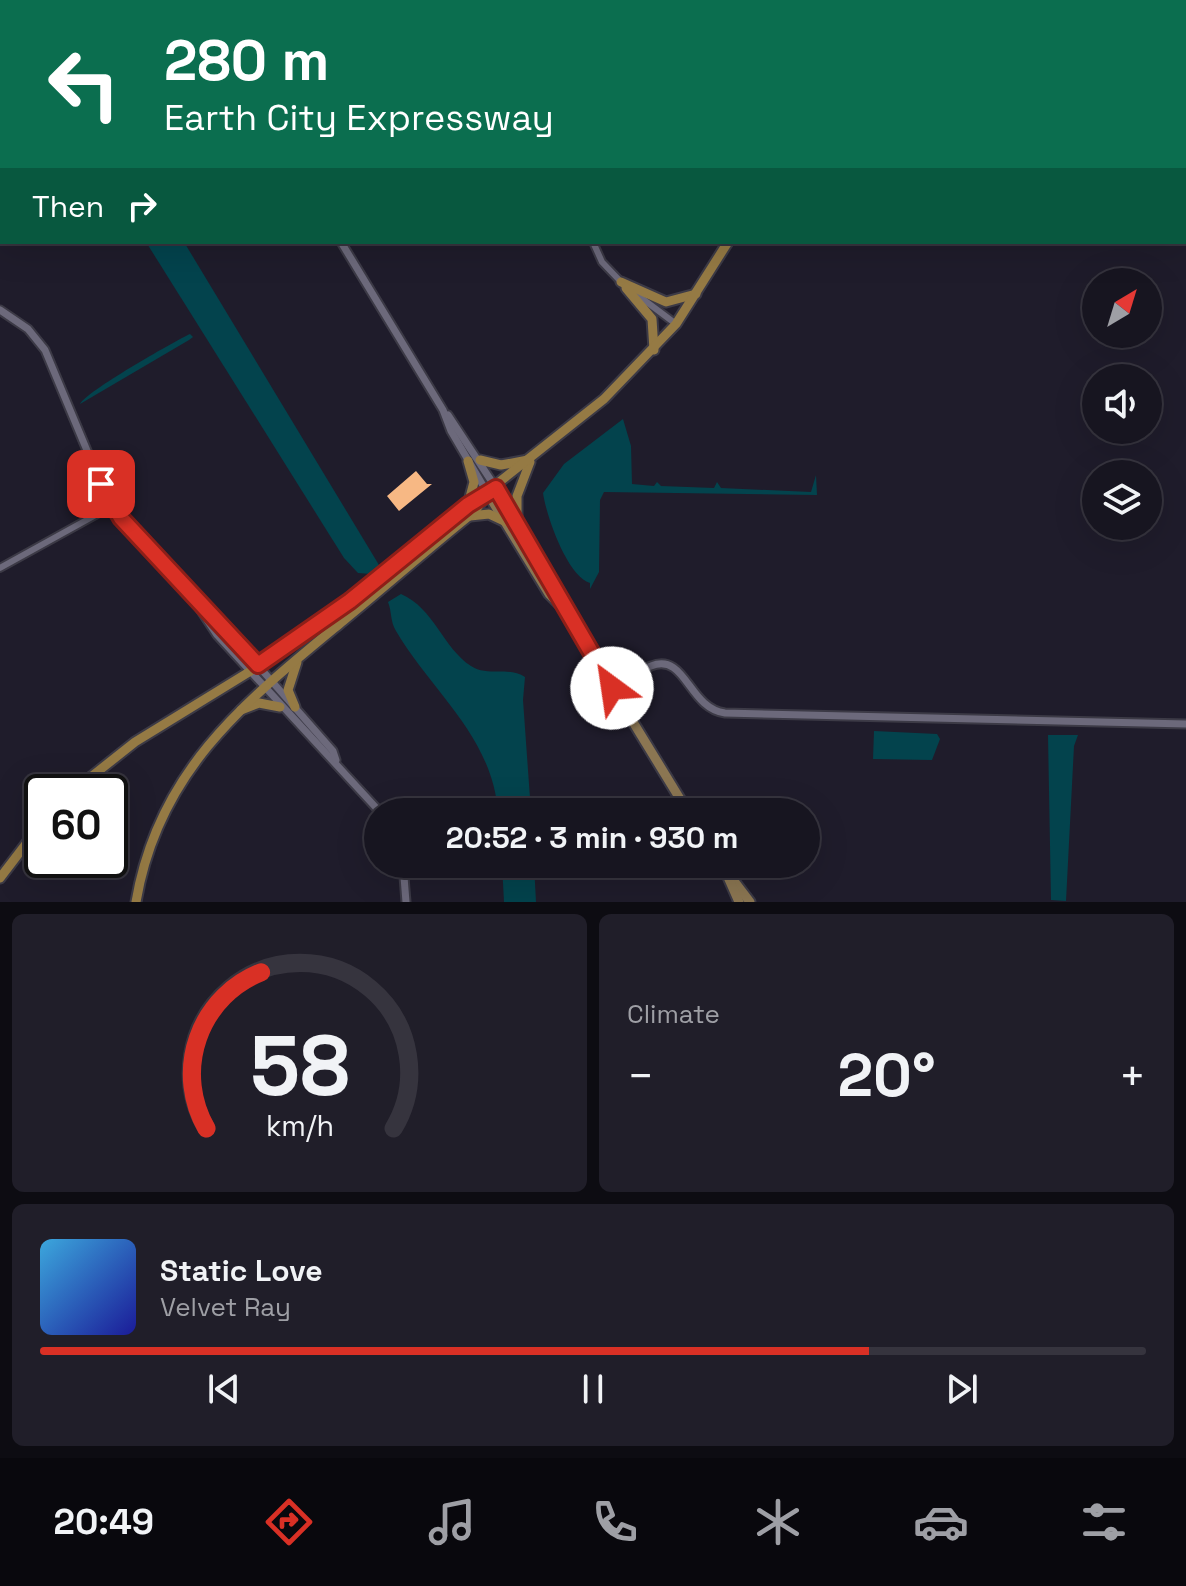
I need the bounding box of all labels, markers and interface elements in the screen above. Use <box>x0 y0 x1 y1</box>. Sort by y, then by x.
text: 280 m <box>164 25 329 96</box>
icon: left <box>32 32 136 136</box>
text: Earth City Expressway <box>164 95 554 141</box>
icon: right <box>120 184 164 228</box>
text: Then <box>32 187 104 226</box>
north arrow <box>1082 268 1162 348</box>
map controls <box>1082 268 1162 540</box>
button: sound <box>1082 364 1162 444</box>
pin <box>67 450 135 518</box>
button: layers <box>1082 460 1162 540</box>
icon: arrive <box>79 462 123 506</box>
position arrow <box>570 646 654 730</box>
speed limit sign: 60 <box>24 774 128 878</box>
text: 20:52 · 3 min · 930 m <box>446 818 738 857</box>
text: Climate <box>627 997 720 1031</box>
text: 58 <box>250 1013 349 1119</box>
text: 20° <box>837 1037 936 1114</box>
text: − <box>627 1048 654 1104</box>
text: + <box>1119 1048 1146 1104</box>
text: km/h <box>265 1108 334 1144</box>
text: Static Love <box>160 1251 323 1290</box>
text: Velvet Ray <box>160 1290 291 1324</box>
icon: previous <box>202 1367 246 1411</box>
icon: pause <box>571 1367 615 1411</box>
icon: next <box>940 1367 984 1411</box>
icon: directions <box>261 1494 317 1550</box>
icon: music <box>424 1494 480 1550</box>
icon: phone <box>587 1494 643 1550</box>
icon: climate <box>750 1494 806 1550</box>
icon: car <box>913 1494 969 1550</box>
icon: filters <box>1076 1494 1132 1550</box>
text: 20:49 <box>54 1499 154 1545</box>

